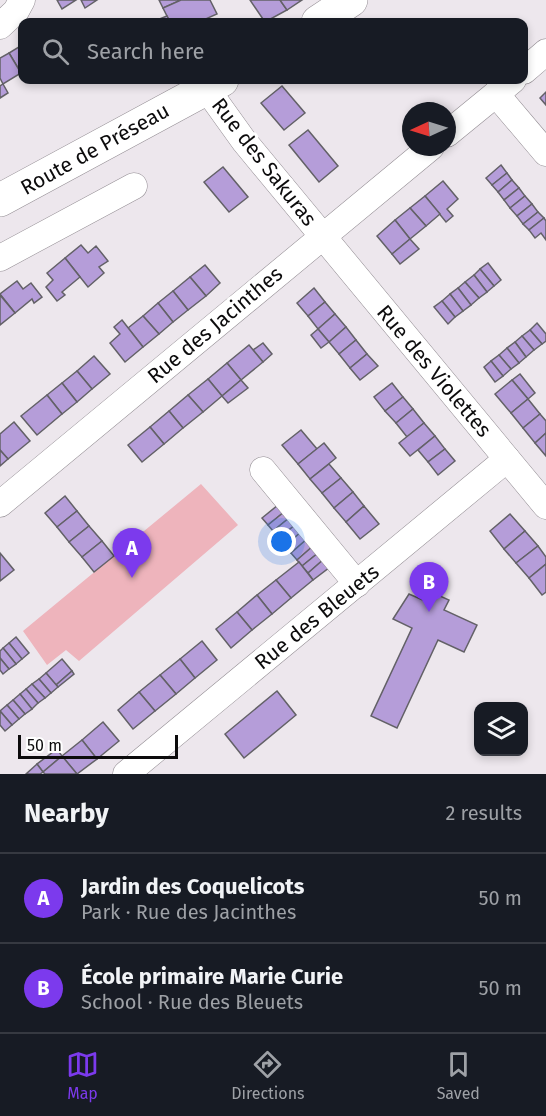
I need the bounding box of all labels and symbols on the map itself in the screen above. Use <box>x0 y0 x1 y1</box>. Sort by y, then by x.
street label: Rue des Sakuras <box>206 93 322 231</box>
street label: Route de Préseau <box>16 97 174 201</box>
north arrow <box>402 102 456 156</box>
street label: Rue des Jacinthes <box>142 261 288 389</box>
street label: Rue des Violettes <box>371 300 497 443</box>
your location <box>267 527 296 556</box>
pin: A <box>112 528 152 578</box>
street label: Rue des Bleuets <box>250 559 385 675</box>
pin: B <box>410 562 448 612</box>
scale bar <box>18 732 178 760</box>

